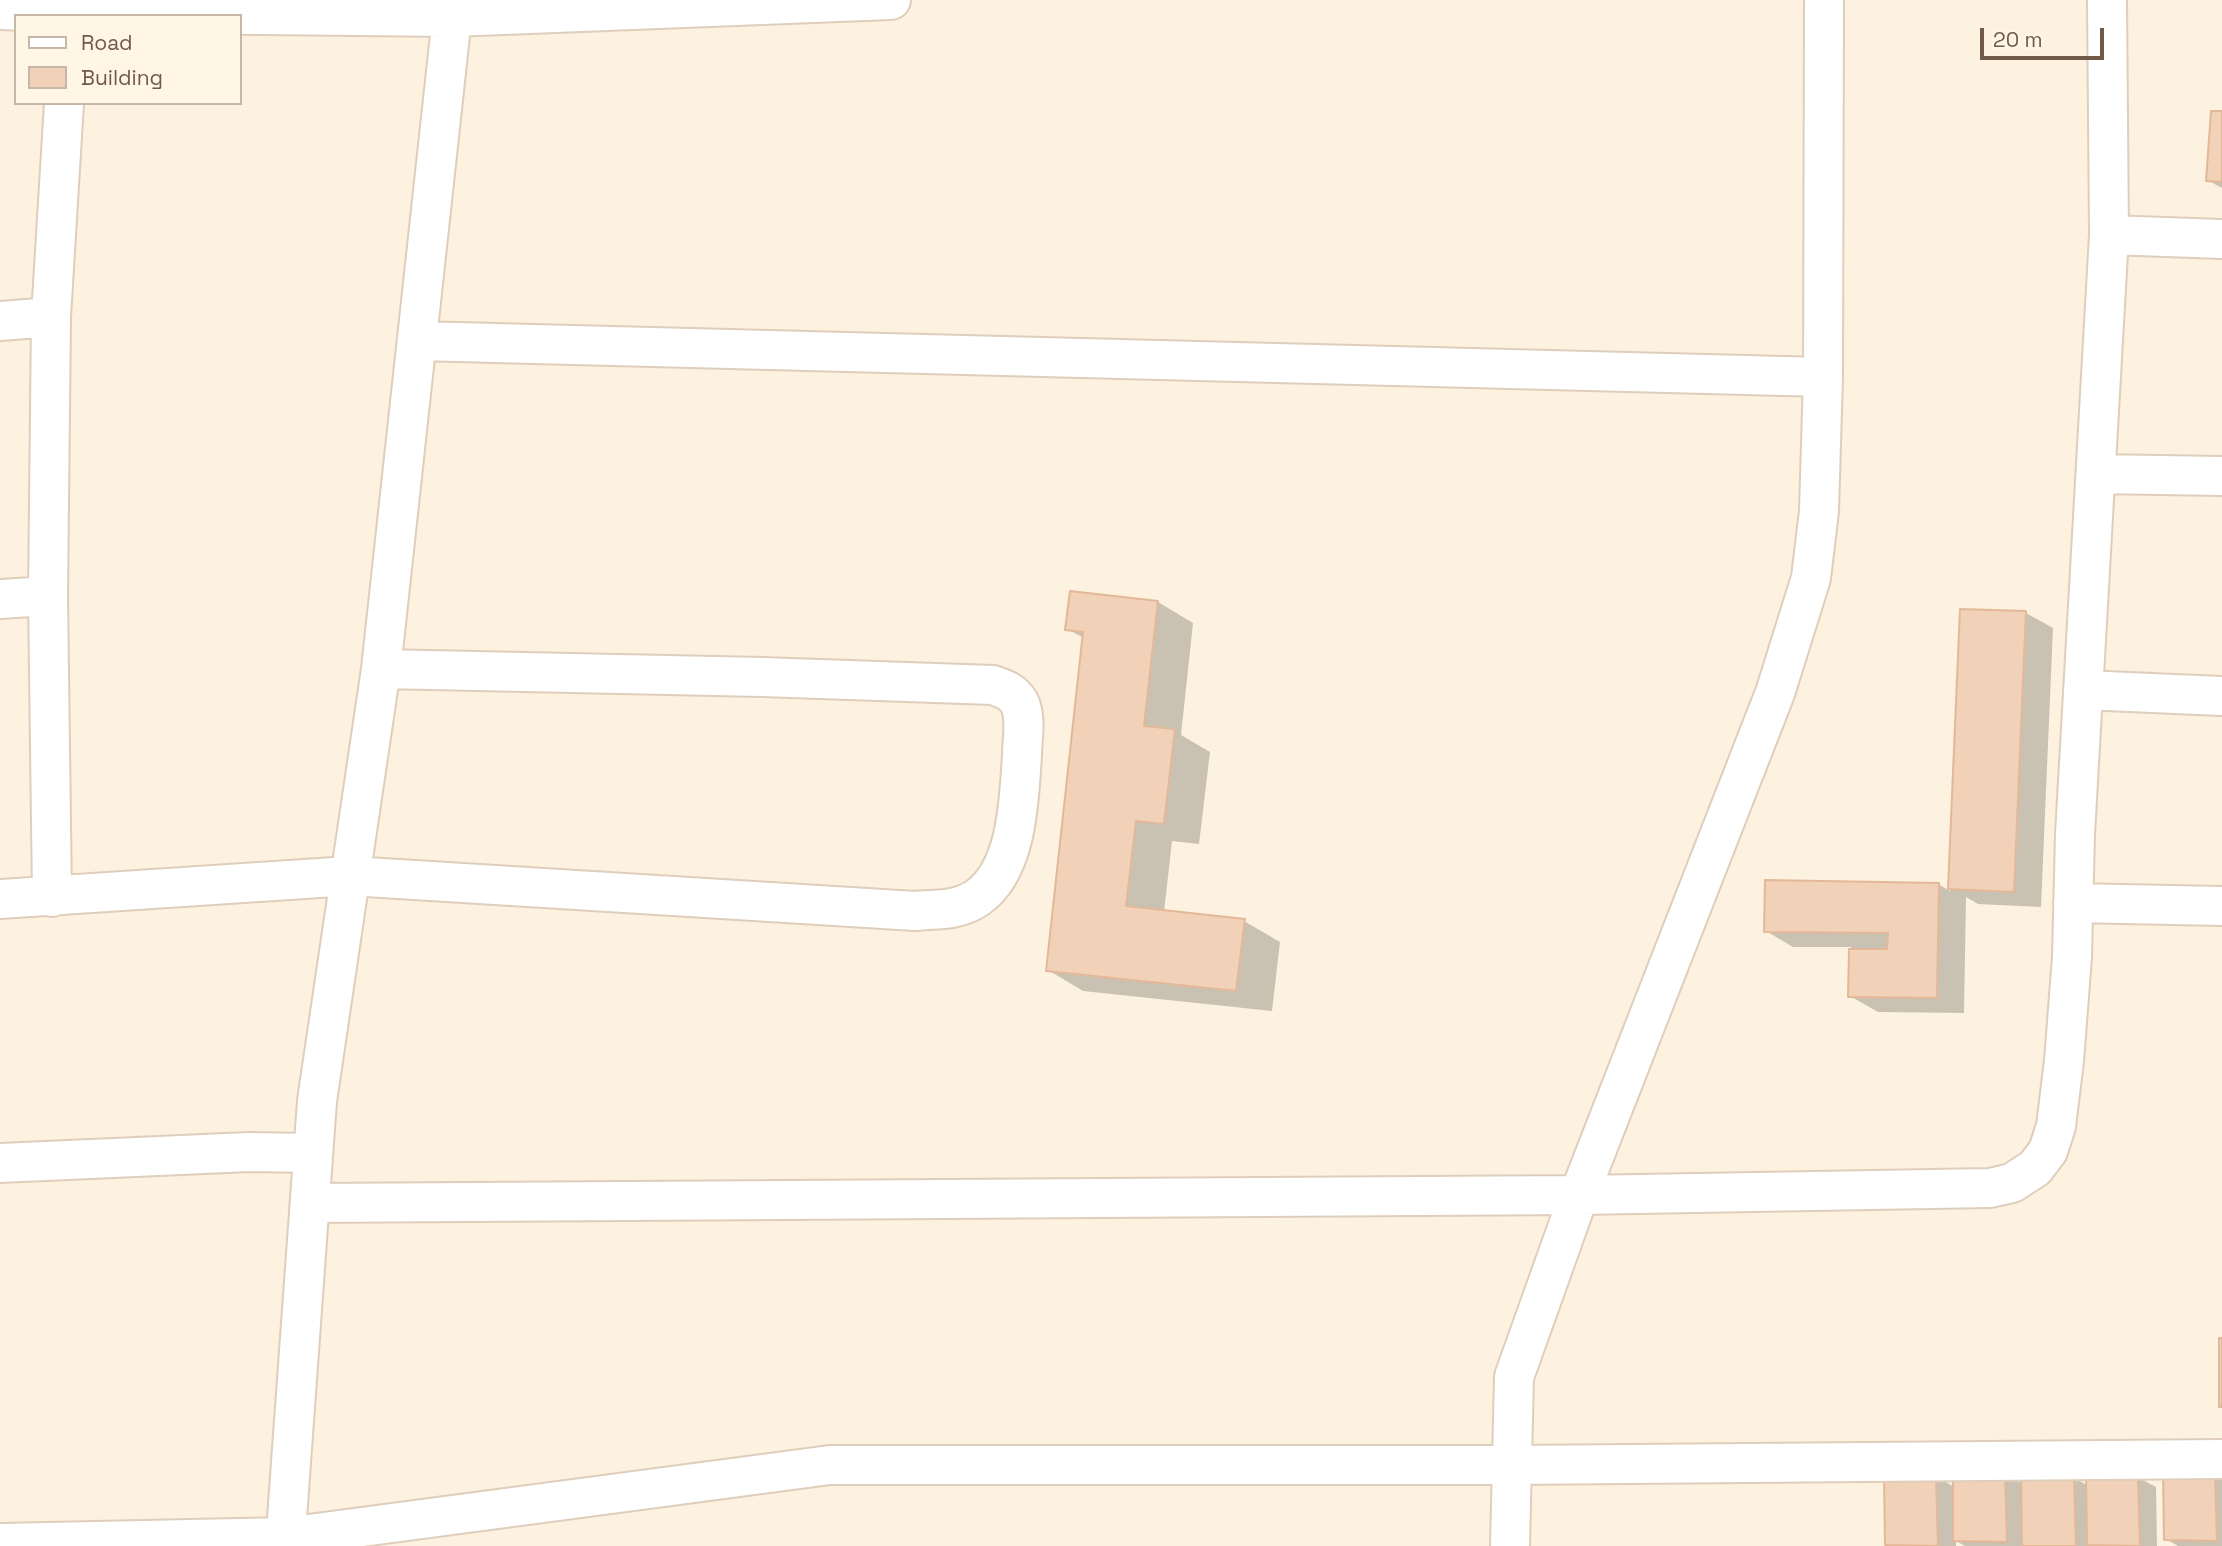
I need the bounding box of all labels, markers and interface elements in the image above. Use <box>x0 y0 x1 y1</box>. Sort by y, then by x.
legend <box>14 14 242 105</box>
scale bar <box>1984 14 2108 58</box>
text: 20 m <box>1993 26 2043 53</box>
text: Road <box>81 29 133 56</box>
text: Building <box>81 64 163 91</box>

